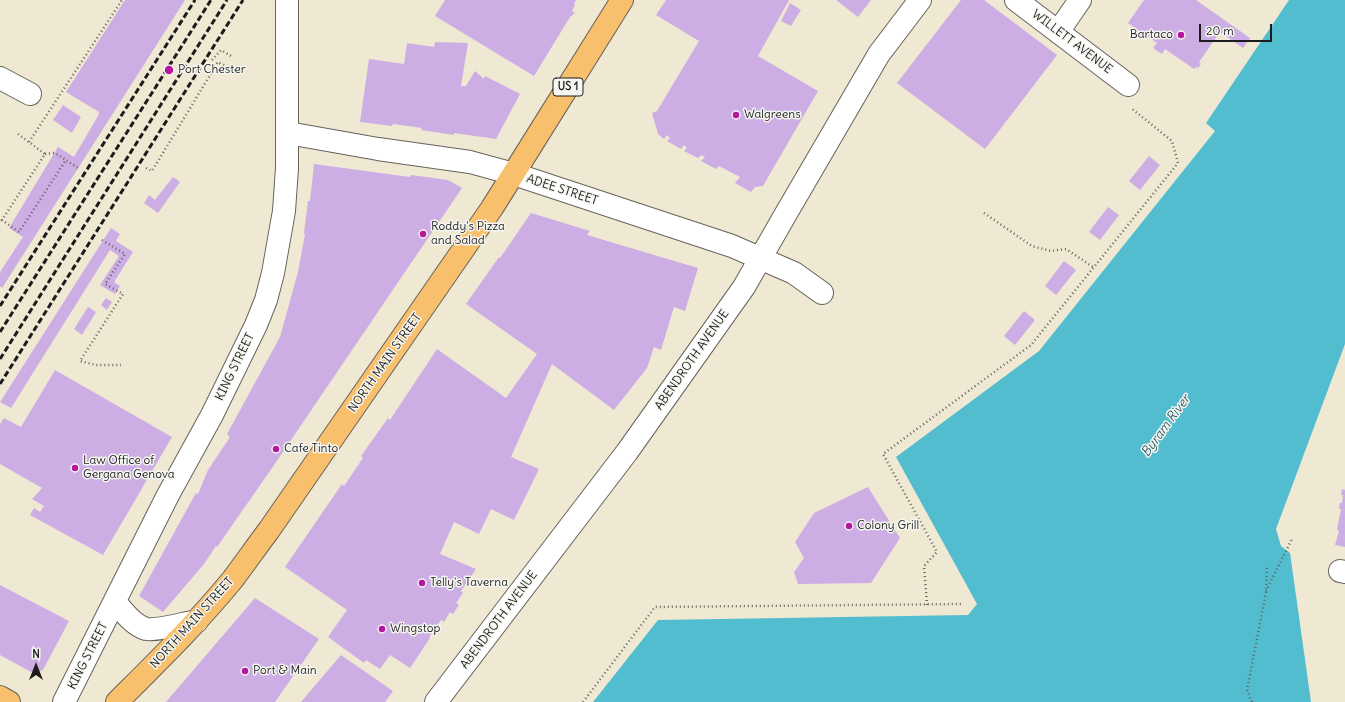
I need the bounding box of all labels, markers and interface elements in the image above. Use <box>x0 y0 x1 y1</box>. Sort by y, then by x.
street label: WILLETT AVENUE <box>1029 7 1115 77</box>
scale bar <box>1201 16 1274 42</box>
text: 20 m <box>1206 23 1234 38</box>
place label: Bartaco <box>1130 28 1173 42</box>
marker: Bartaco <box>1176 30 1186 40</box>
place label: Port Chester <box>178 63 246 77</box>
marker: Port Chester <box>163 64 175 76</box>
road number: US 1 <box>553 78 583 96</box>
place label: Walgreens <box>744 108 801 122</box>
marker: Walgreens <box>731 110 741 120</box>
street label: ADEE STREET <box>525 172 599 208</box>
place label: Roddy's Pizza and Salad <box>431 220 505 248</box>
marker: Roddy's Pizza and Salad <box>418 229 428 239</box>
street label: ABENDROTH AVENUE <box>652 307 732 413</box>
street label: NORTH MAIN STREET <box>345 311 425 415</box>
street label: KING STREET <box>212 331 258 403</box>
water label: Byram River <box>1138 392 1194 460</box>
place label: Cafe Tinto <box>284 442 338 456</box>
marker: Cafe Tinto <box>271 444 281 454</box>
place label: Law Office of Gergana Genova <box>83 454 175 482</box>
marker: Law Office of Gergana Genova <box>70 463 80 473</box>
place label: Colony Grill <box>857 519 919 533</box>
marker: Colony Grill <box>844 521 854 531</box>
street label: ABENDROTH AVENUE <box>457 568 541 672</box>
street label: NORTH MAIN STREET <box>147 575 237 671</box>
place label: Telly's Taverna <box>430 576 508 590</box>
marker: Telly's Taverna <box>417 578 427 588</box>
street label: KING STREET <box>65 620 111 692</box>
place label: Wingstop <box>390 622 440 636</box>
marker: Wingstop <box>377 624 387 634</box>
north arrow <box>16 646 56 686</box>
text: N <box>32 647 40 661</box>
place label: Port & Main <box>253 664 317 678</box>
marker: Port & Main <box>240 666 250 676</box>

